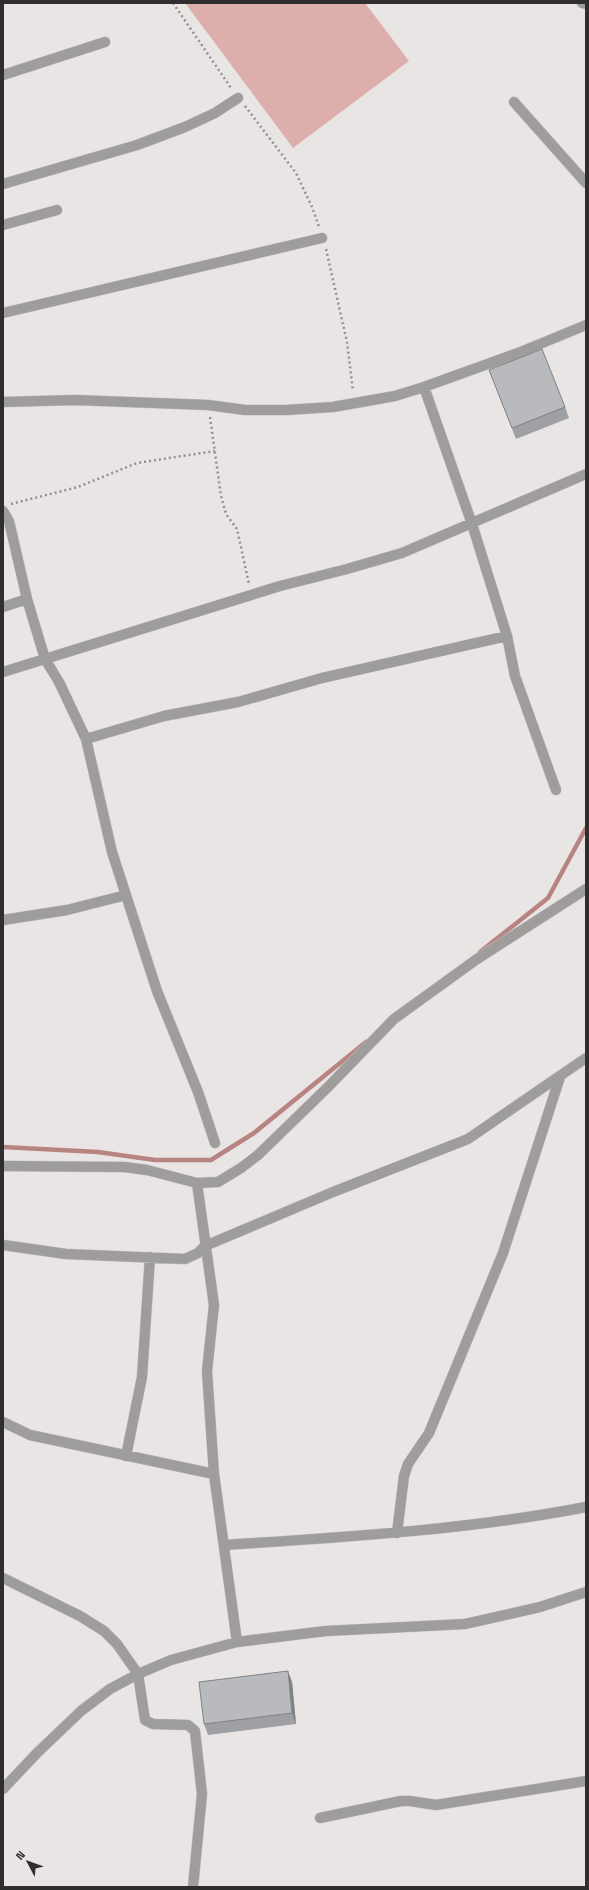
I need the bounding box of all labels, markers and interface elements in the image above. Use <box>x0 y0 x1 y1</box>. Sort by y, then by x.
north arrow <box>8 1842 48 1882</box>
text: N <box>13 1848 28 1863</box>

